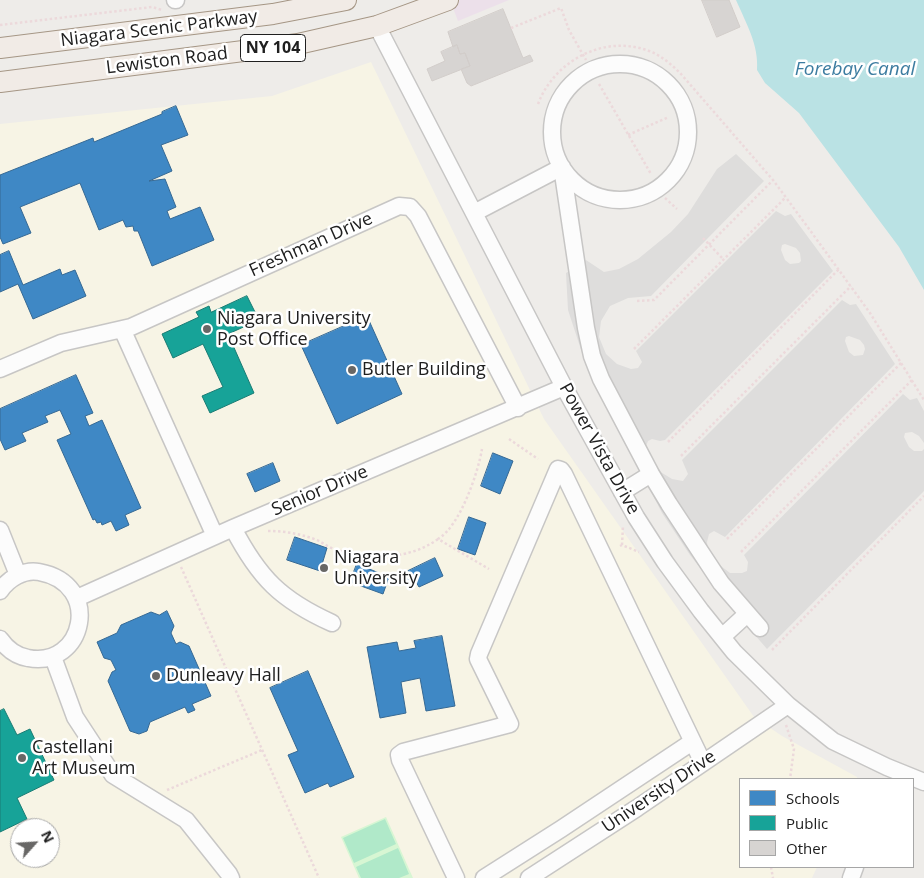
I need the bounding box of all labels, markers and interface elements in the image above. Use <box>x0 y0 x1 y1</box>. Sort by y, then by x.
street label: Niagara Scenic Parkway <box>59 6 259 52</box>
road number: NY 104 <box>240 34 306 62</box>
street label: Lewiston Road <box>105 43 229 79</box>
water label: Forebay Canal <box>795 59 915 81</box>
street label: Freshman Drive <box>246 208 376 282</box>
place label: Niagara University Post Office <box>217 308 371 350</box>
marker: Niagara University Post Office <box>201 323 213 335</box>
place label: Butler Building <box>362 359 486 381</box>
marker: Butler Building <box>346 364 358 376</box>
street label: Power Vista Drive <box>554 380 644 518</box>
street label: Senior Drive <box>269 461 371 521</box>
place label: Niagara University <box>334 547 418 590</box>
marker: Niagara University <box>318 562 330 574</box>
place label: Dunleavy Hall <box>166 665 281 687</box>
marker: Dunleavy Hall <box>150 670 162 682</box>
place label: Castellani Art Museum <box>32 737 135 780</box>
street label: University Drive <box>598 746 720 838</box>
marker: Castellani Art Museum <box>16 752 28 764</box>
legend <box>739 778 914 868</box>
text: Schools <box>786 788 840 808</box>
text: Public <box>786 813 828 833</box>
north arrow <box>10 818 60 868</box>
text: N <box>37 827 59 846</box>
text: Other <box>786 838 827 858</box>

